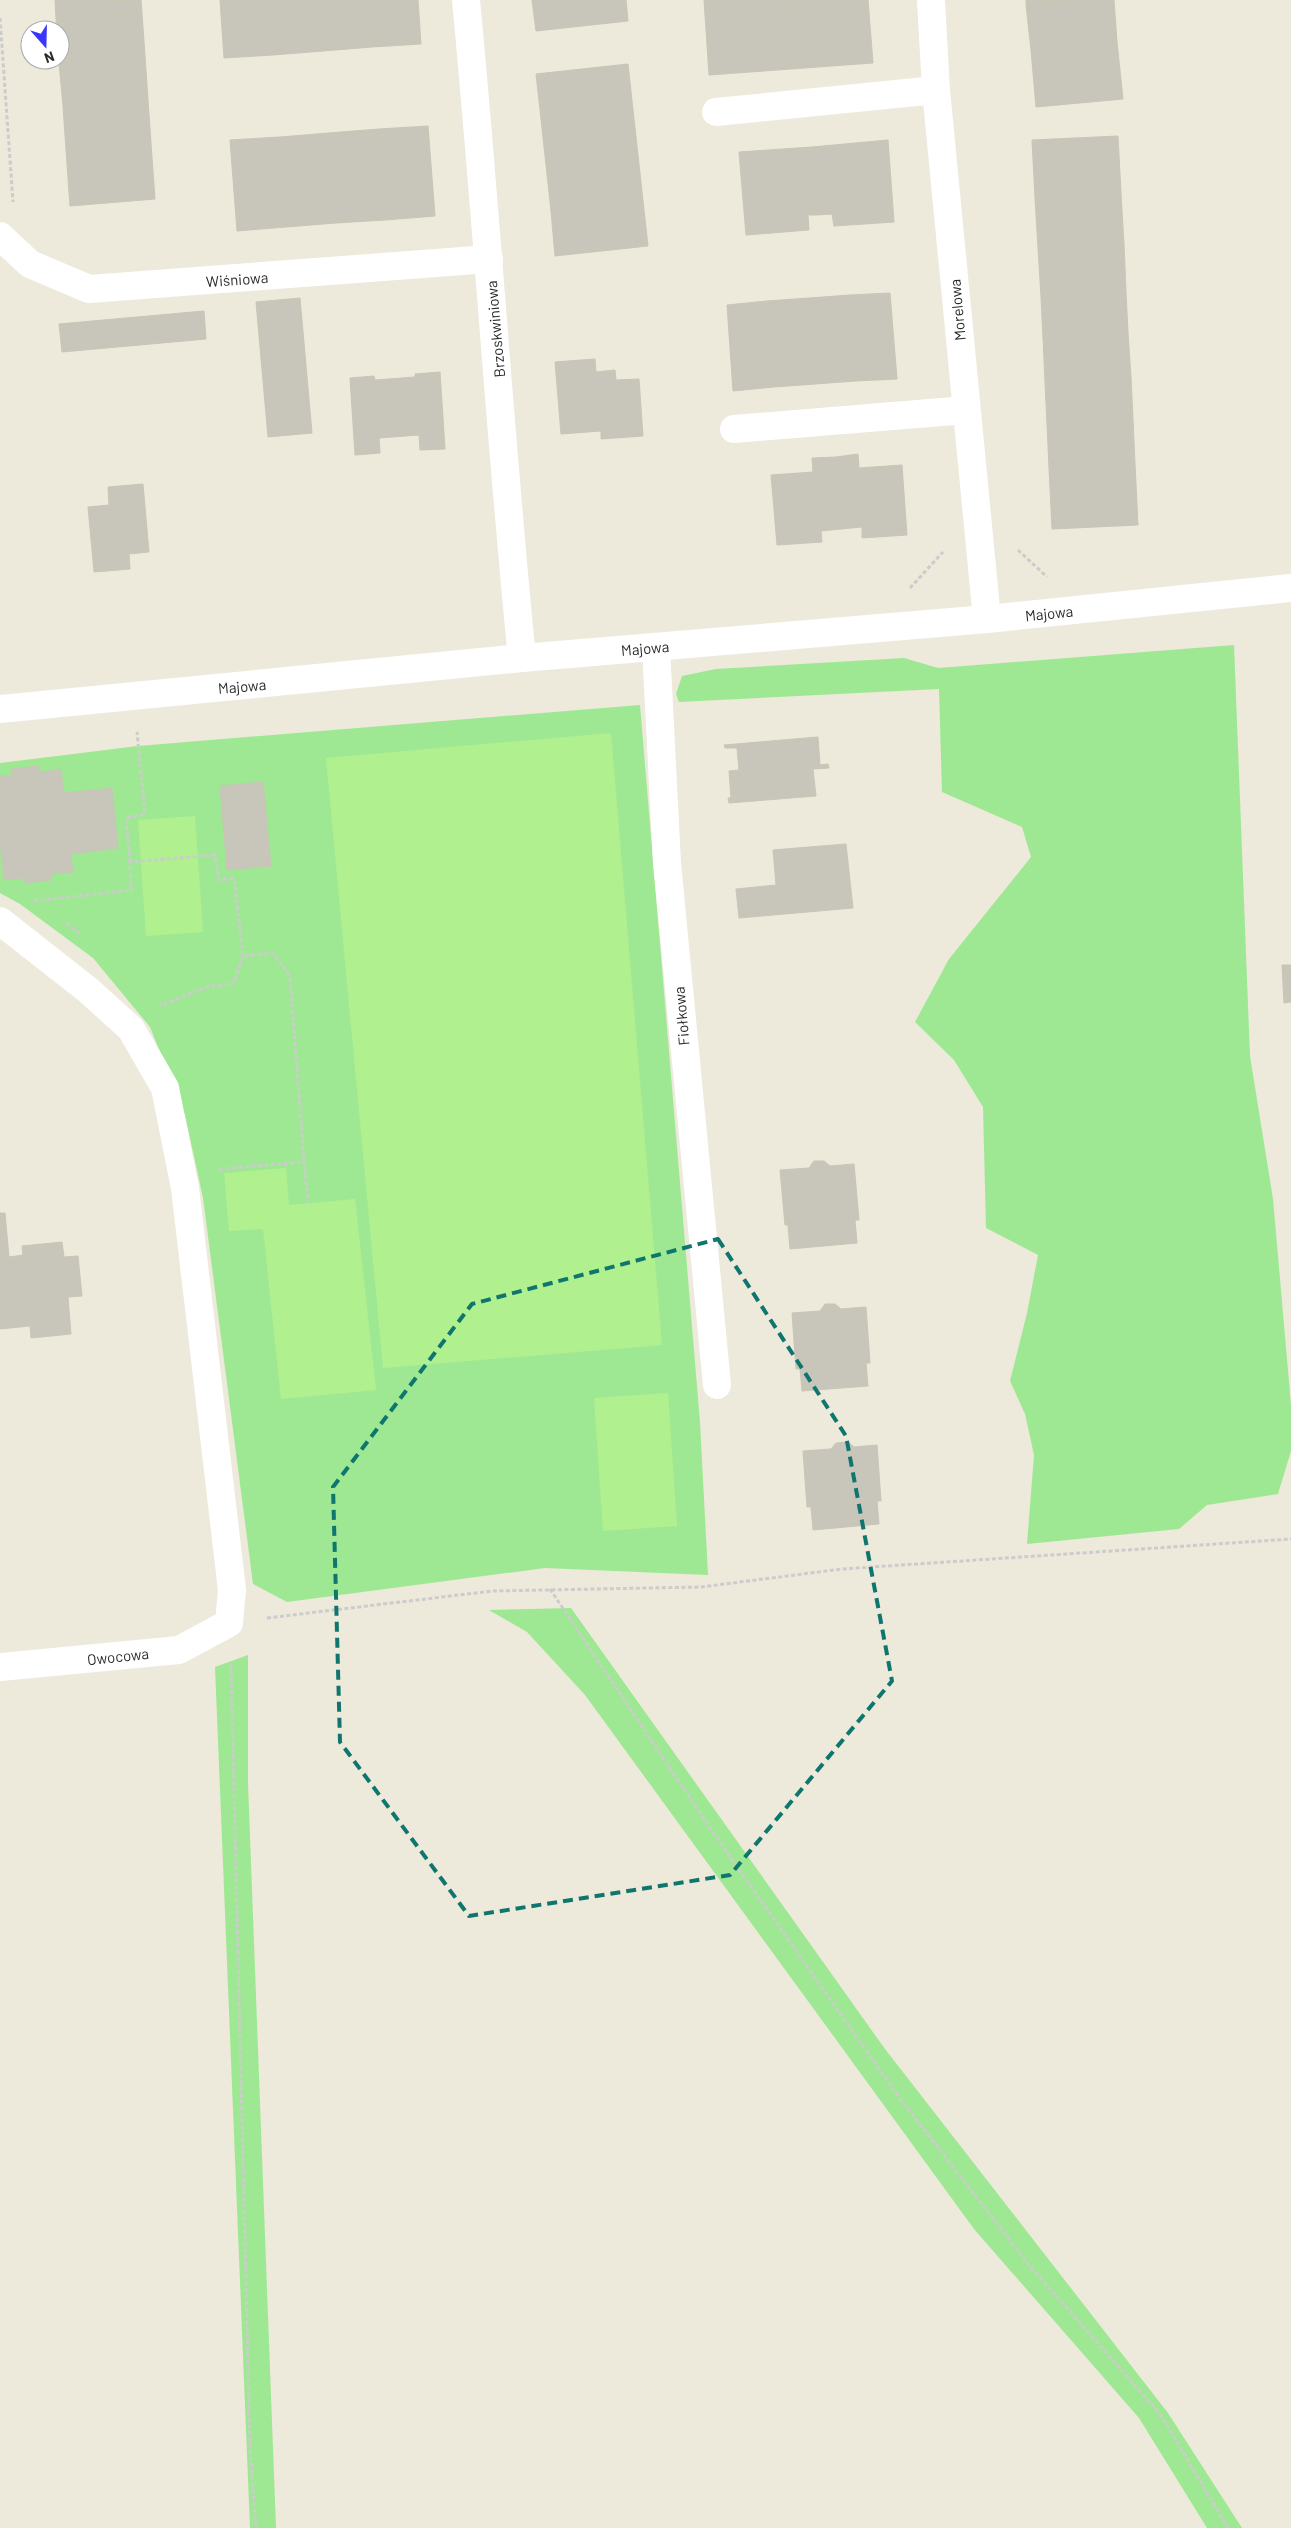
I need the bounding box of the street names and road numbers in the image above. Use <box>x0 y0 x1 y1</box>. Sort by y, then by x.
street label: Wiśniowa <box>205 268 269 290</box>
street label: Morelowa <box>945 278 969 342</box>
street label: Brzoskwiniowa <box>482 280 508 378</box>
street label: Majowa <box>1024 602 1074 624</box>
street label: Majowa <box>620 637 670 659</box>
street label: Majowa <box>217 675 267 697</box>
street label: Fiołkowa <box>669 986 693 1046</box>
street label: Owocowa <box>86 1644 150 1668</box>

